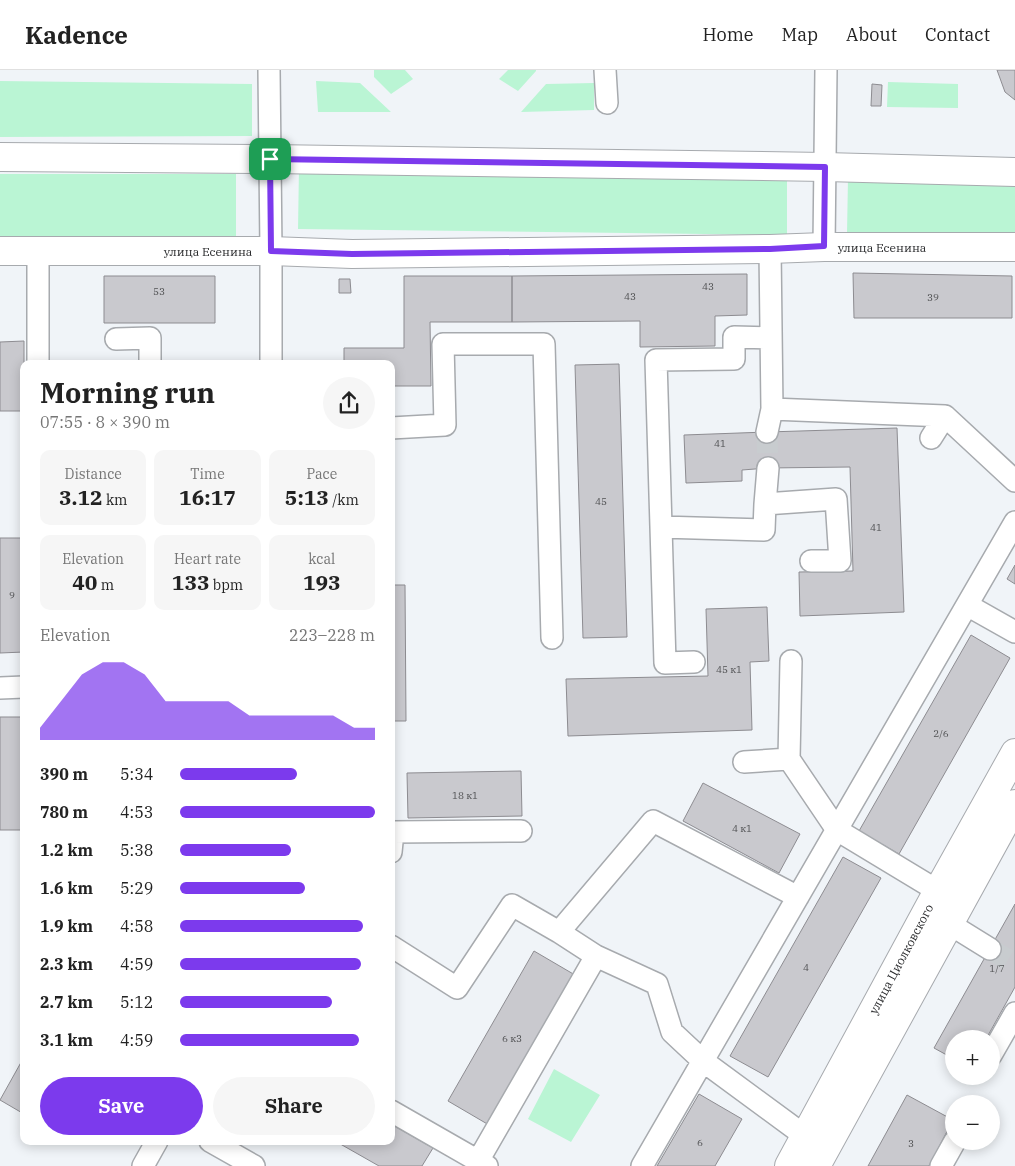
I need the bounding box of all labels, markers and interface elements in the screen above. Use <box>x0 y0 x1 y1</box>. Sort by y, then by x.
text: Kadence <box>25 19 128 51</box>
text: Home <box>702 23 754 46</box>
text: Map <box>782 23 818 46</box>
text: About <box>846 23 897 46</box>
text: Contact <box>925 23 990 46</box>
pin <box>249 138 291 180</box>
icon: arrive <box>256 145 284 173</box>
street label: улица Есенина <box>838 240 927 255</box>
street label: улица Есенина <box>164 244 253 259</box>
house number: 43 <box>702 280 714 293</box>
house number: 53 <box>153 285 165 298</box>
house number: 43 <box>624 290 636 303</box>
house number: 39 <box>927 291 939 304</box>
text: Morning run <box>40 374 215 411</box>
button: share <box>323 377 375 429</box>
text: 07:55 · 8 × 390 m <box>40 412 170 432</box>
house number: 41 <box>714 437 726 450</box>
text: Distance <box>65 465 122 483</box>
text: Time <box>190 465 225 483</box>
text: Pace <box>306 465 337 483</box>
text: 3.12 <box>59 483 103 511</box>
text: 16:17 <box>179 483 236 511</box>
text: 5:13 <box>285 483 329 511</box>
text: km <box>103 491 127 509</box>
text: /km <box>329 491 359 509</box>
house number: 45 <box>595 495 607 508</box>
house number: 41 <box>870 521 882 534</box>
text: Elevation <box>62 550 124 568</box>
text: Heart rate <box>174 550 241 568</box>
text: kcal <box>308 550 335 568</box>
text: 40 <box>72 568 97 596</box>
text: 133 <box>172 568 210 596</box>
text: 193 <box>303 568 341 596</box>
text: m <box>97 576 114 594</box>
text: bpm <box>210 576 243 594</box>
house number: 9 <box>9 589 15 602</box>
text: Elevation <box>40 625 110 645</box>
text: 223–228 m <box>289 625 375 645</box>
house number: 45 к1 <box>716 663 742 676</box>
house number: 2/6 <box>933 727 949 740</box>
text: 390 m <box>40 764 88 784</box>
text: 5:34 <box>120 764 153 784</box>
house number: 18 к1 <box>452 789 478 802</box>
text: 780 m <box>40 802 88 822</box>
text: 4:53 <box>120 802 153 822</box>
house number: 4 к1 <box>732 822 752 835</box>
text: 1.2 km <box>40 840 93 860</box>
text: 5:38 <box>120 840 153 860</box>
text: 1.6 km <box>40 878 93 898</box>
text: 5:29 <box>120 878 153 898</box>
street label: улица Циолковского <box>866 901 936 1017</box>
text: 1.9 km <box>40 916 93 936</box>
text: 4:58 <box>120 916 153 936</box>
text: 2.3 km <box>40 954 93 974</box>
text: 4:59 <box>120 954 153 974</box>
house number: 4 <box>803 961 809 974</box>
house number: 1/7 <box>989 962 1005 975</box>
text: 2.7 km <box>40 992 93 1012</box>
text: 5:12 <box>120 992 153 1012</box>
text: 3.1 km <box>40 1030 93 1050</box>
text: 4:59 <box>120 1030 153 1050</box>
map controls <box>945 1030 1000 1150</box>
button: + <box>945 1030 1000 1085</box>
house number: 6 к3 <box>502 1032 522 1045</box>
button: Save <box>40 1077 203 1135</box>
button: Share <box>213 1077 375 1135</box>
button: − <box>945 1095 1000 1150</box>
house number: 6 <box>697 1136 703 1149</box>
house number: 3 <box>908 1137 914 1150</box>

